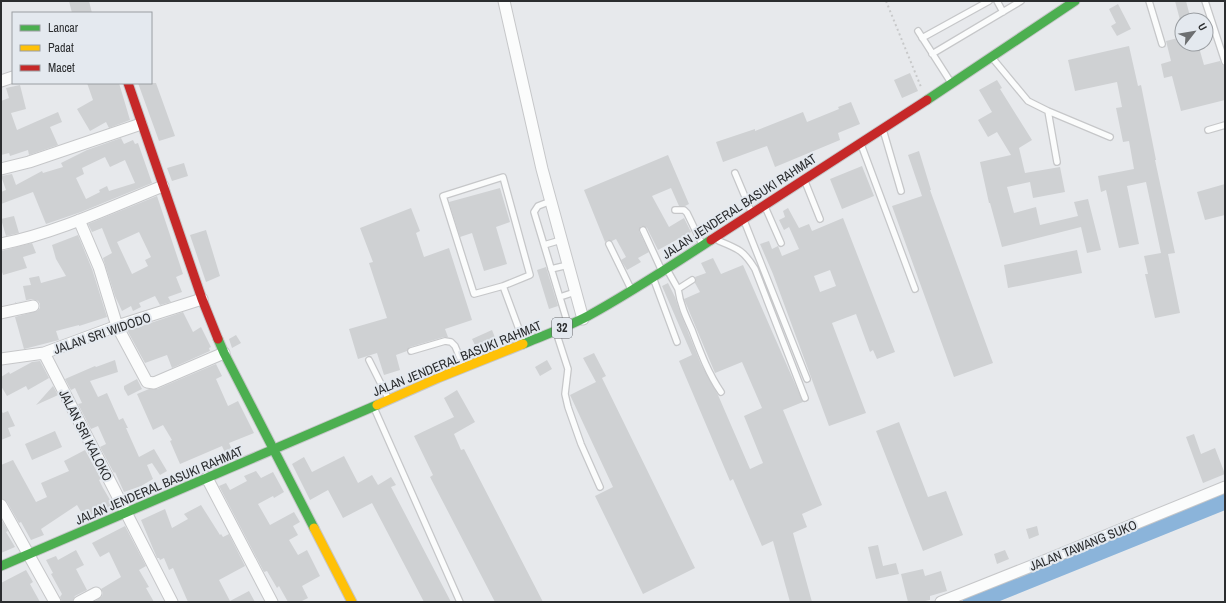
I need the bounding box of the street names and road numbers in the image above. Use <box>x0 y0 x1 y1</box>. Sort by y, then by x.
street label: JALAN JENDERAL BASUKI RAHMAT <box>659 150 820 263</box>
street label: JALAN SRI WIDODO <box>51 309 153 358</box>
street label: JALAN JENDERAL BASUKI RAHMAT <box>370 317 545 400</box>
road number: 32 <box>552 318 572 338</box>
street label: JALAN SRI KALOKO <box>55 386 116 484</box>
street label: JALAN JENDERAL BASUKI RAHMAT <box>73 442 246 529</box>
street label: JALAN TAWANG SUKO <box>1027 516 1139 575</box>

